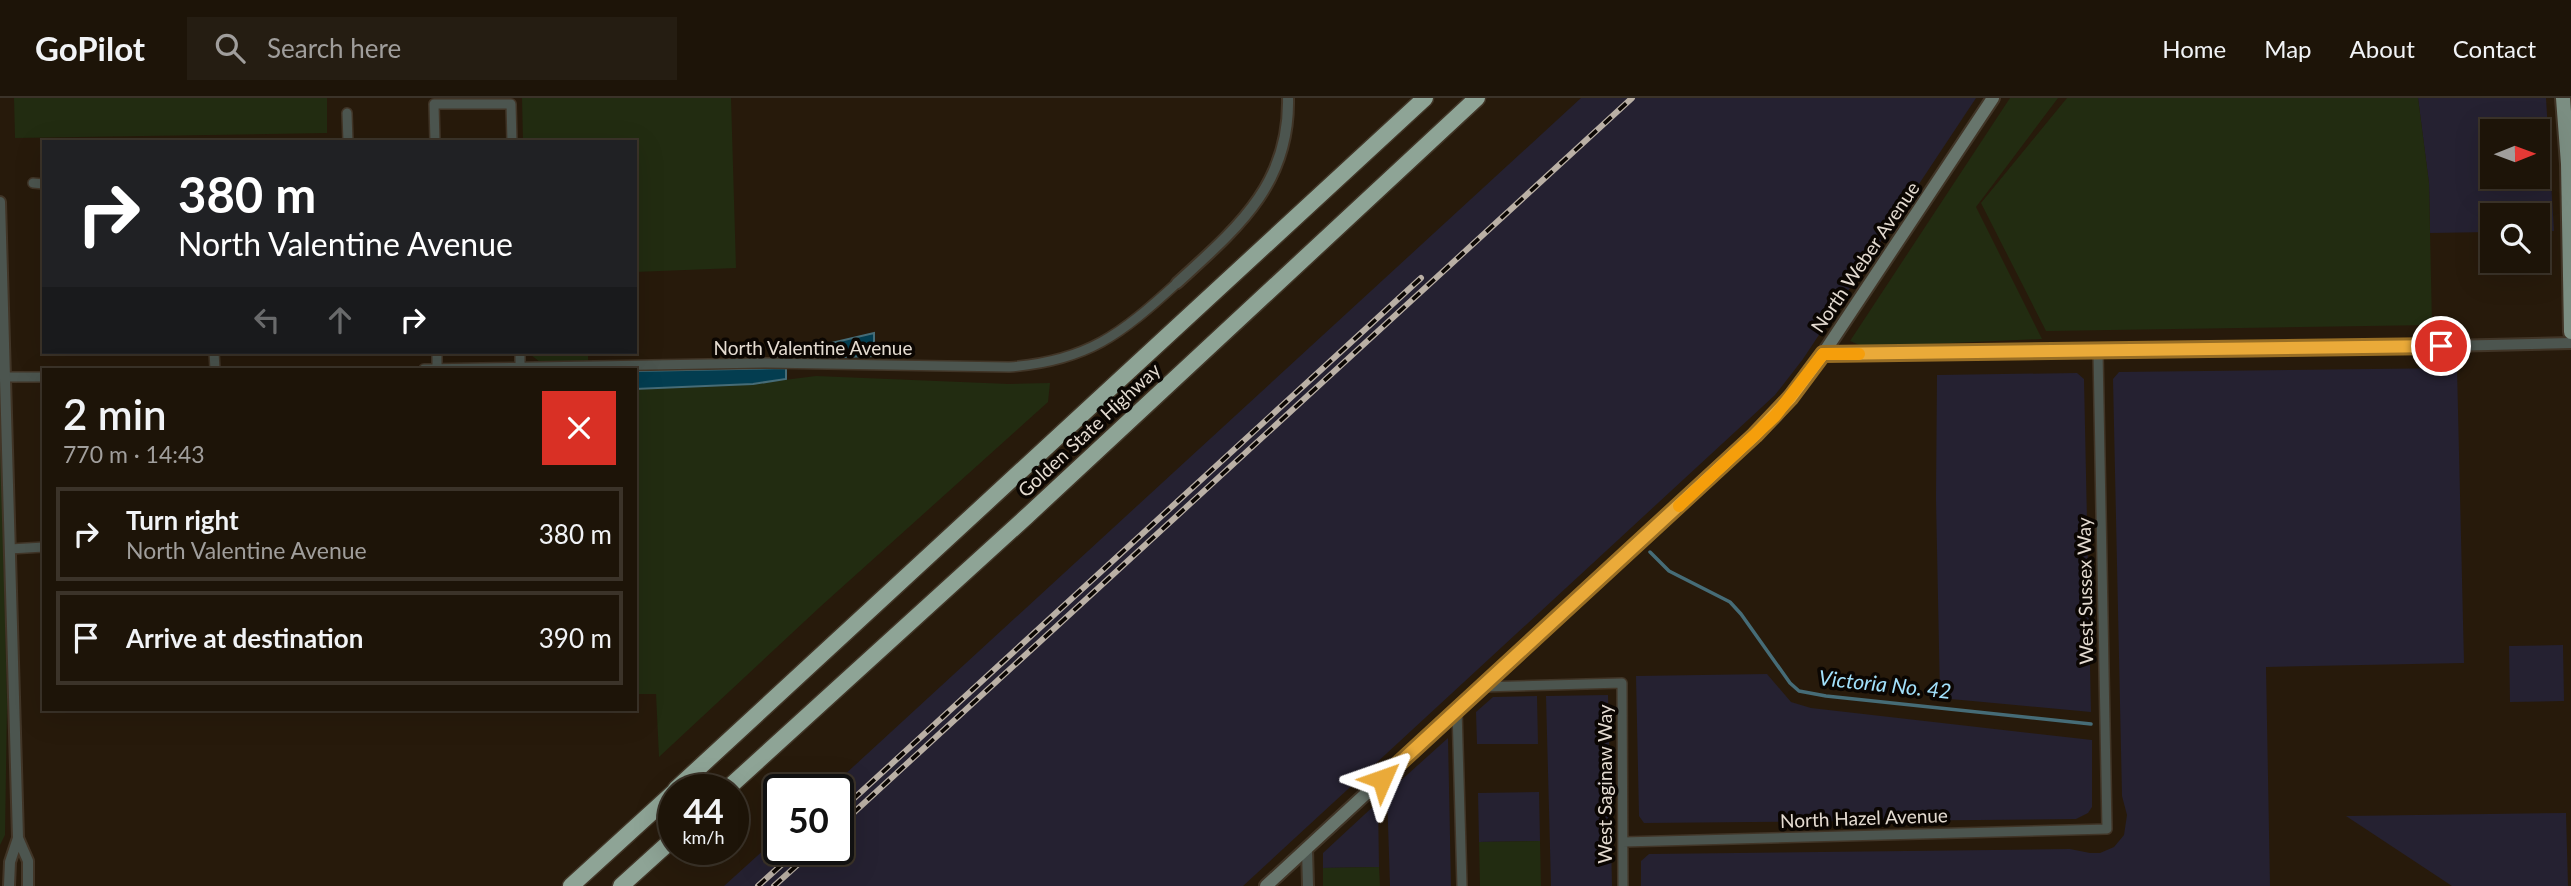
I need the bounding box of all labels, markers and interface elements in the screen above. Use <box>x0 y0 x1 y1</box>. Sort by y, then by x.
search box <box>187 17 677 80</box>
text: GoPilot <box>35 28 145 68</box>
icon: search <box>211 29 249 67</box>
text: Search here <box>267 32 401 64</box>
text: Home <box>2162 34 2226 63</box>
text: Map <box>2264 34 2312 63</box>
text: About <box>2350 34 2415 63</box>
text: Contact <box>2453 34 2536 63</box>
north arrow <box>2480 119 2550 189</box>
map controls <box>2480 119 2550 273</box>
text: 380 m <box>178 165 316 223</box>
icon: right <box>63 168 154 259</box>
street label: North Weber Avenue <box>1806 177 1924 336</box>
button: search <box>2480 203 2550 273</box>
text: North Valentine Avenue <box>178 224 513 263</box>
icon: left <box>248 301 286 339</box>
icon: ahead <box>321 301 359 339</box>
icon: right <box>394 301 432 339</box>
pin <box>2411 316 2471 376</box>
icon: arrive <box>2422 327 2460 365</box>
street label: North Valentine Avenue <box>714 336 912 359</box>
street label: Golden State Highway <box>1013 358 1165 501</box>
text: 2 min <box>63 389 167 439</box>
button: close <box>542 391 616 465</box>
text: 770 m · 14:43 <box>63 440 205 468</box>
text: Turn right <box>126 504 239 536</box>
icon: right <box>67 515 105 553</box>
street label: West Sussex Way <box>2072 517 2097 665</box>
text: 380 m <box>539 518 612 550</box>
text: North Valentine Avenue <box>126 536 367 564</box>
icon: arrive <box>67 619 105 657</box>
text: Arrive at destination <box>126 622 363 654</box>
text: 390 m <box>539 622 612 654</box>
water label: Victoria No. 42 <box>1818 664 1953 703</box>
street label: West Saginaw Way <box>1593 704 1616 864</box>
position arrow <box>1345 742 1419 816</box>
speed limit sign: 50 <box>763 774 854 865</box>
text: 44 <box>683 789 724 831</box>
street label: North Hazel Avenue <box>1780 803 1948 832</box>
text: km/h <box>682 826 725 848</box>

